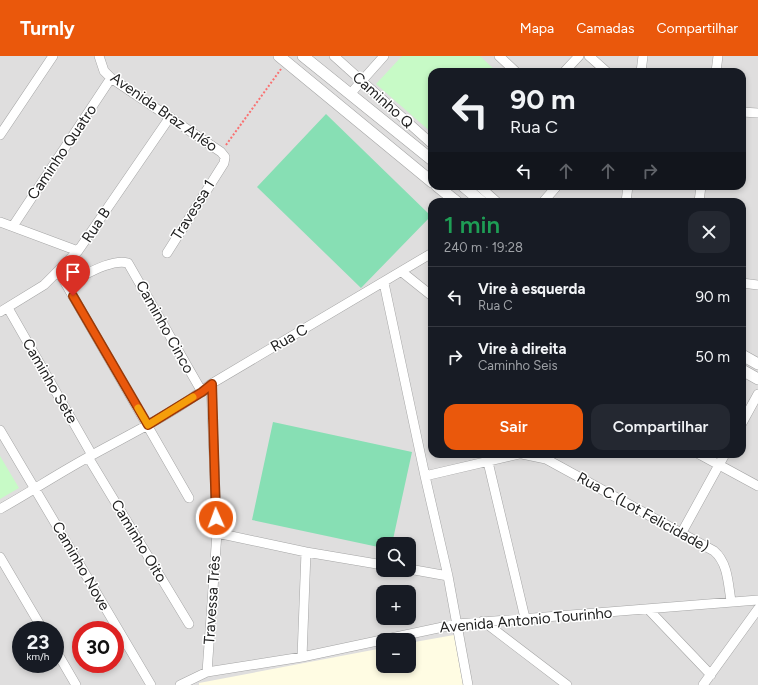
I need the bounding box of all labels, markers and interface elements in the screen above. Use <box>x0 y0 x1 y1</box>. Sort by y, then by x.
text: Turnly <box>20 17 75 40</box>
text: Mapa <box>520 20 554 37</box>
text: Camadas <box>576 20 634 37</box>
text: Compartilhar <box>656 20 738 37</box>
street label: Avenida Braz Arléo <box>107 68 221 156</box>
street label: Caminho Q <box>349 68 417 132</box>
text: 90 m <box>510 82 575 116</box>
icon: left <box>444 84 496 136</box>
street label: Caminho Quatro <box>23 101 101 203</box>
text: Rua C <box>510 116 558 138</box>
icon: left <box>513 160 535 182</box>
icon: ahead <box>555 160 577 182</box>
icon: ahead <box>597 160 619 182</box>
icon: right <box>639 160 661 182</box>
street label: Travessa 1 <box>167 177 219 243</box>
street label: Rua B <box>78 204 114 246</box>
text: 1 min <box>444 210 500 239</box>
button: close <box>688 211 730 253</box>
text: 240 m · 19:28 <box>444 240 523 255</box>
pin <box>56 255 90 296</box>
icon: arrive <box>62 261 84 283</box>
street label: Caminho Cinco <box>132 277 198 377</box>
text: Vire à esquerda <box>478 280 585 298</box>
icon: left <box>444 286 466 308</box>
text: 90 m <box>695 288 730 306</box>
text: Rua C <box>478 298 513 313</box>
street label: Rua C <box>267 320 311 356</box>
street label: Caminho Sete <box>18 335 82 427</box>
text: Vire à direita <box>478 340 567 358</box>
icon: right <box>444 346 466 368</box>
text: 50 m <box>695 348 730 366</box>
text: Caminho Seis <box>478 358 558 373</box>
button: Sair <box>444 404 583 450</box>
button: Compartilhar <box>591 404 730 450</box>
street label: Rua C (Lot Felicidade) <box>574 468 712 556</box>
street label: Caminho Oito <box>107 496 171 586</box>
position arrow <box>195 497 237 539</box>
street label: Caminho Nove <box>48 518 114 614</box>
map controls <box>376 537 416 673</box>
button: search <box>376 537 416 577</box>
street label: Travessa Três <box>200 555 224 645</box>
button: + <box>376 585 416 625</box>
street label: Avenida Antonio Tourinho <box>439 603 613 637</box>
speed limit sign: 30 <box>72 621 124 673</box>
text: 23 <box>27 630 49 654</box>
button: − <box>376 633 416 673</box>
text: km/h <box>27 650 49 663</box>

